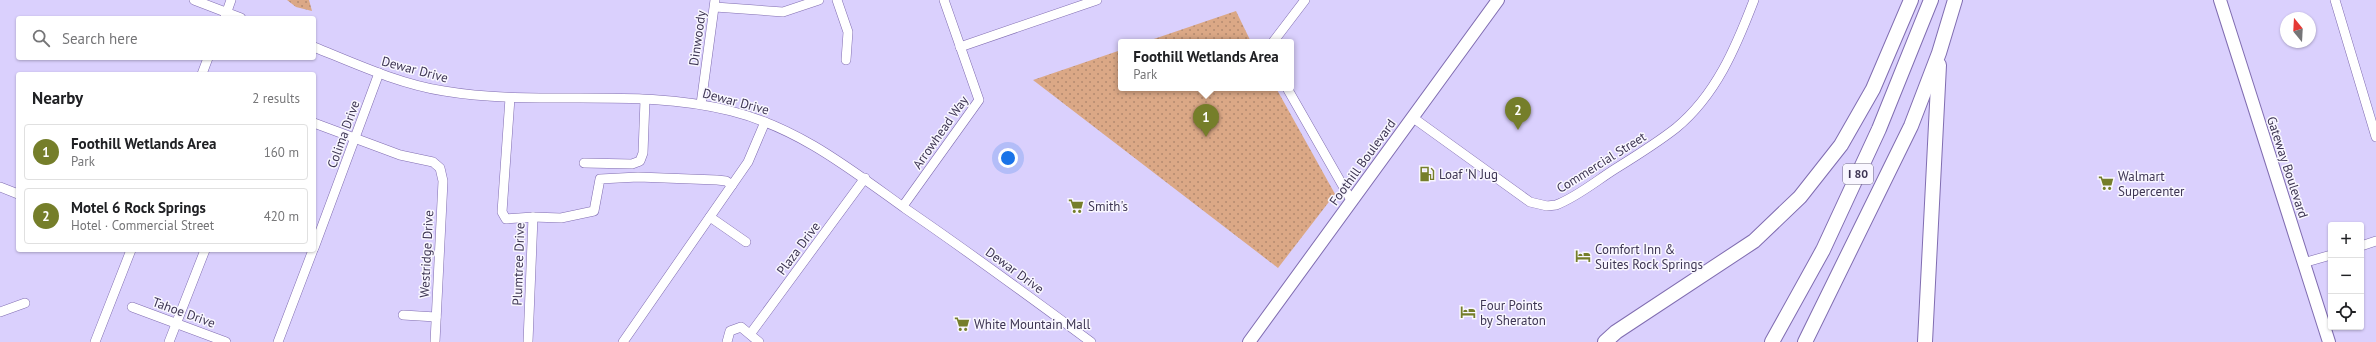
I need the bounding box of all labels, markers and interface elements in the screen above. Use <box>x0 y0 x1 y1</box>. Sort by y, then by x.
street label: Dinwoody <box>685 9 710 67</box>
north arrow <box>2280 12 2316 48</box>
search box <box>16 16 316 60</box>
icon: search <box>30 27 52 49</box>
text: Search here <box>62 29 138 48</box>
popup <box>1118 39 1294 91</box>
text: Foothill Wetlands Area <box>1133 47 1279 66</box>
street label: Dewar Drive <box>380 52 450 86</box>
text: Park <box>1133 66 1157 83</box>
street label: Dewar Drive <box>701 84 771 118</box>
text: Nearby <box>32 87 83 109</box>
text: 2 results <box>252 90 300 107</box>
street label: Arrowhead Way <box>909 92 972 172</box>
pin: 2 <box>1505 97 1531 130</box>
street label: Colima Drive <box>323 98 364 170</box>
pin: 1 <box>1193 104 1219 137</box>
street label: Gateway Boulevard <box>2263 114 2312 220</box>
street label: Foothill Boulevard <box>1325 116 1399 209</box>
street label: Commercial Street <box>1553 128 1650 197</box>
text: Foothill Wetlands Area <box>71 134 216 153</box>
text: 1 <box>42 144 50 161</box>
text: 160 m <box>264 144 299 161</box>
your location <box>998 148 1018 168</box>
text: Park <box>71 153 95 170</box>
road number: I 80 <box>1843 164 1873 184</box>
fuel station icon: Loaf 'N Jug <box>1418 165 1436 183</box>
place label: Loaf 'N Jug <box>1439 166 1498 183</box>
place label: Walmart Supercenter <box>2118 168 2185 200</box>
supermarket icon: Walmart Supercenter <box>2097 174 2115 192</box>
supermarket icon: Smith's <box>1067 197 1085 215</box>
text: Motel 6 Rock Springs <box>71 198 206 217</box>
place label: Smith's <box>1088 198 1128 215</box>
text: 2 <box>42 208 50 225</box>
text: 420 m <box>264 208 299 225</box>
street label: Westridge Drive <box>416 210 437 298</box>
text: Hotel · Commercial Street <box>71 217 214 234</box>
street label: Plaza Drive <box>773 218 824 278</box>
street label: Plumtree Drive <box>509 222 528 306</box>
map controls <box>2328 222 2364 330</box>
button: + <box>2328 222 2364 258</box>
place label: Comfort Inn & Suites Rock Springs <box>1595 241 1703 273</box>
street label: Dewar Drive <box>982 244 1047 297</box>
hotel icon: Comfort Inn & Suites Rock Springs <box>1574 247 1592 265</box>
button: − <box>2328 258 2364 294</box>
street label: Tahoe Drive <box>150 293 218 332</box>
button: locate <box>2328 294 2364 330</box>
place label: Four Points by Sheraton <box>1480 297 1546 329</box>
hotel icon: Four Points by Sheraton <box>1459 303 1477 321</box>
supermarket icon: White Mountain Mall <box>953 315 971 333</box>
place label: White Mountain Mall <box>974 316 1091 333</box>

